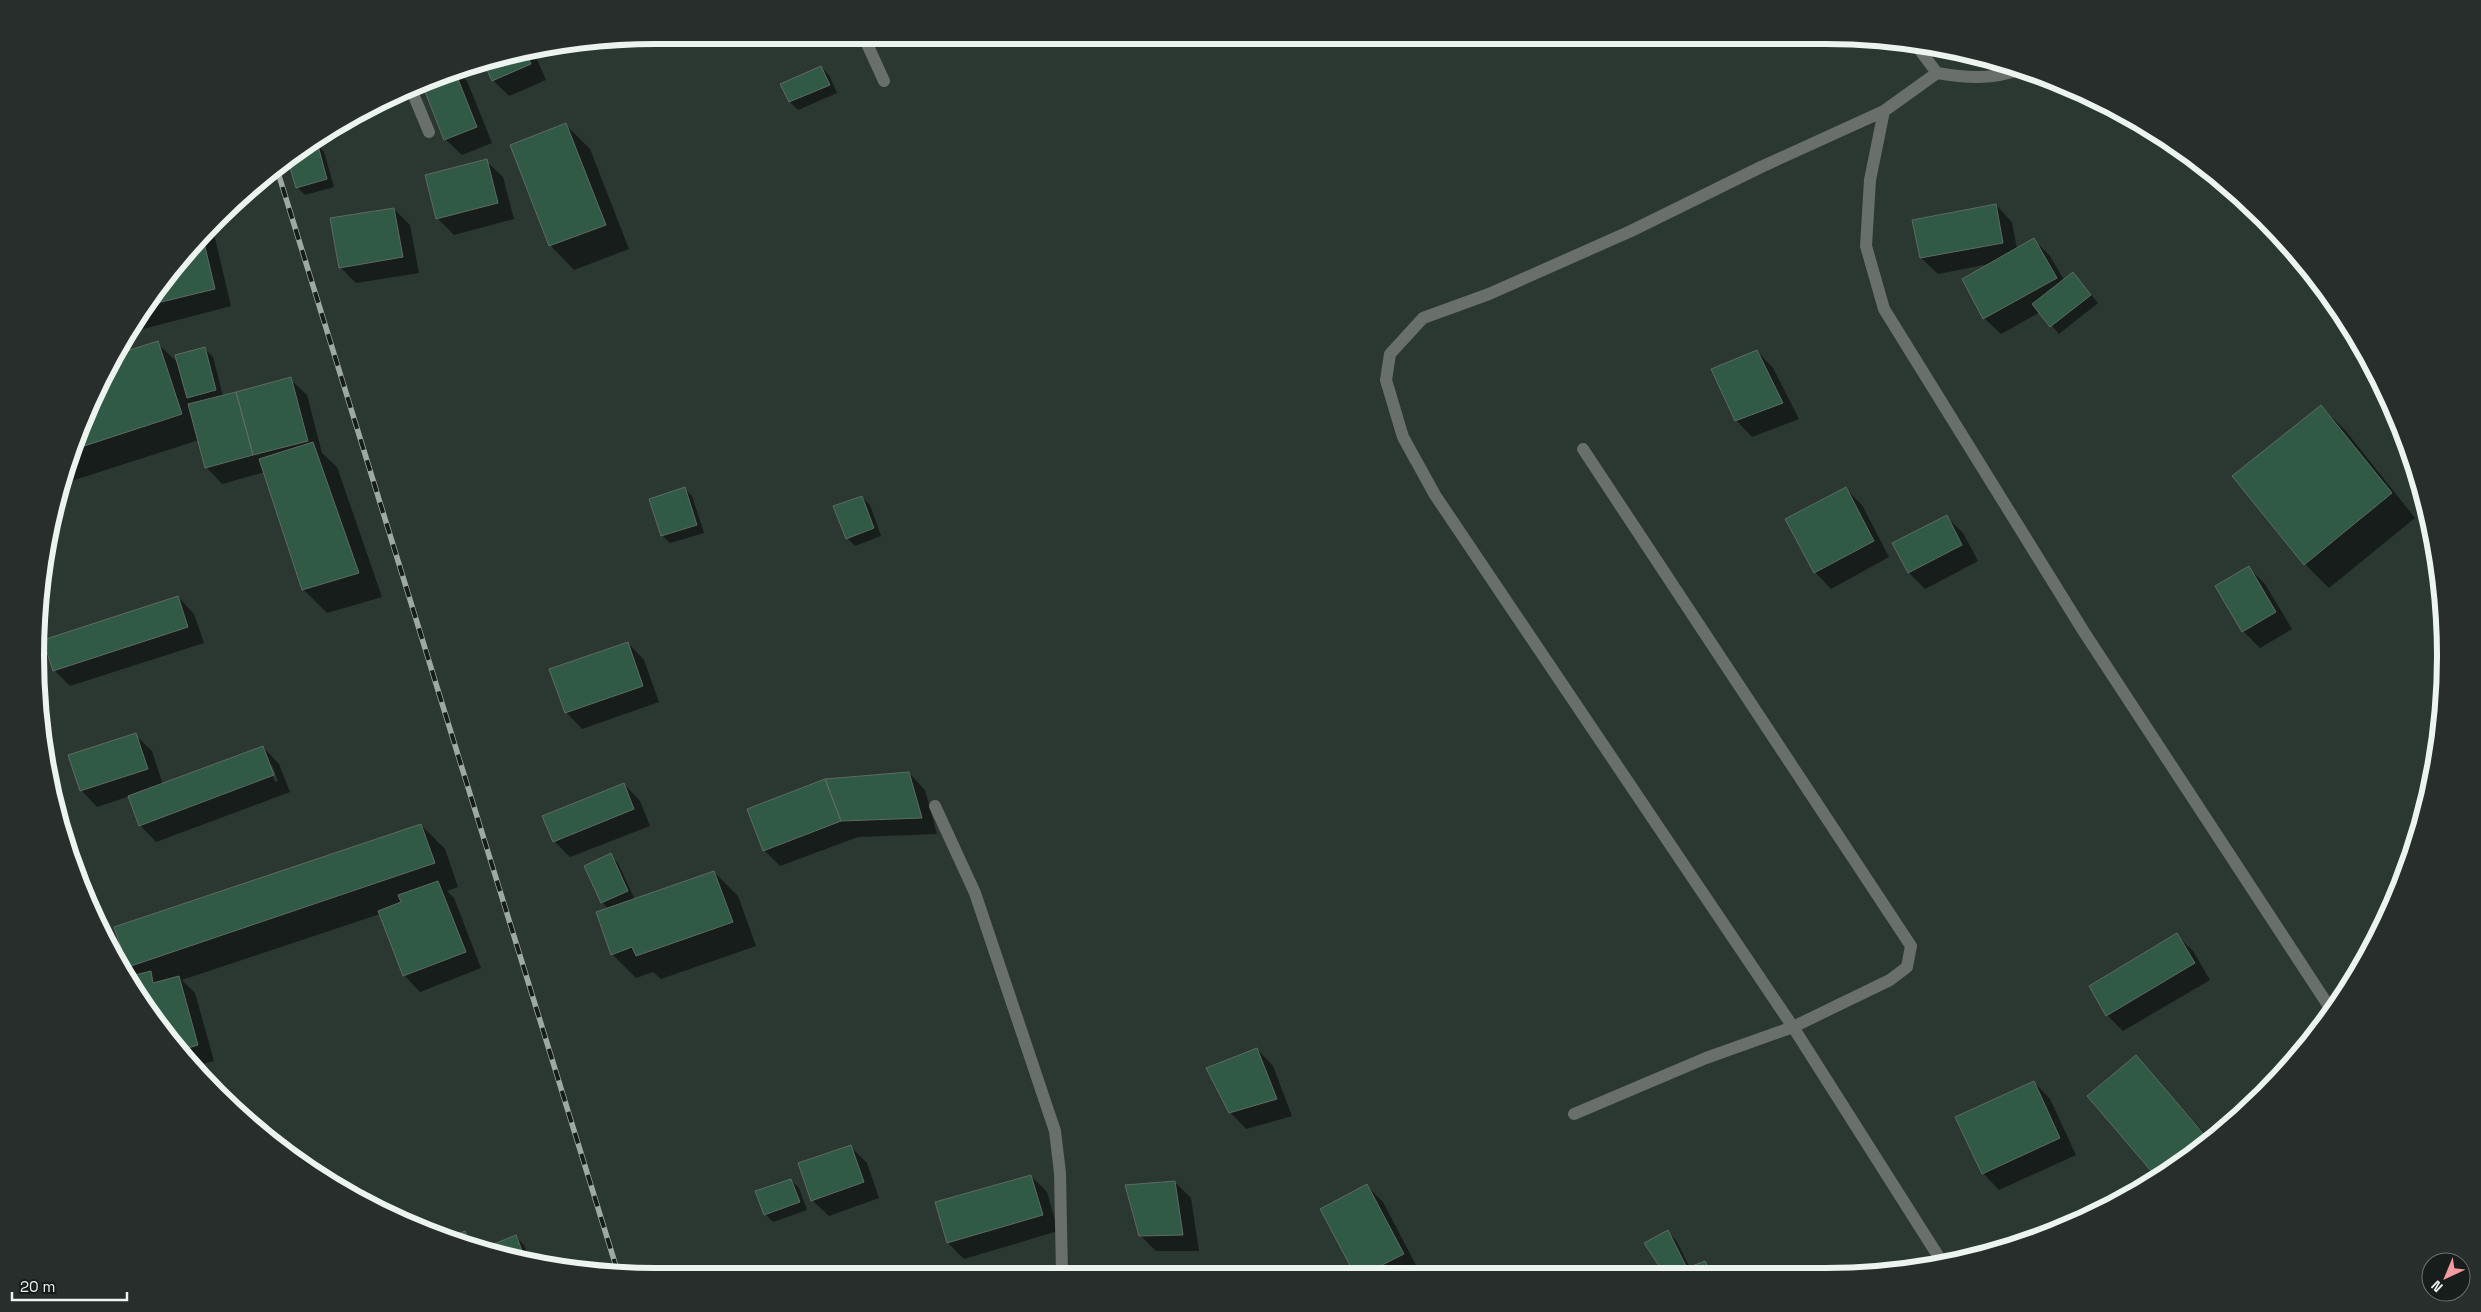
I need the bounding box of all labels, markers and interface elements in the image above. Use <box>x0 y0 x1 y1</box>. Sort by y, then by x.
north arrow <box>2421 1252 2471 1302</box>
scale bar <box>12 1270 128 1302</box>
text: 20 m <box>20 1277 55 1296</box>
text: N <box>2427 1277 2447 1296</box>

